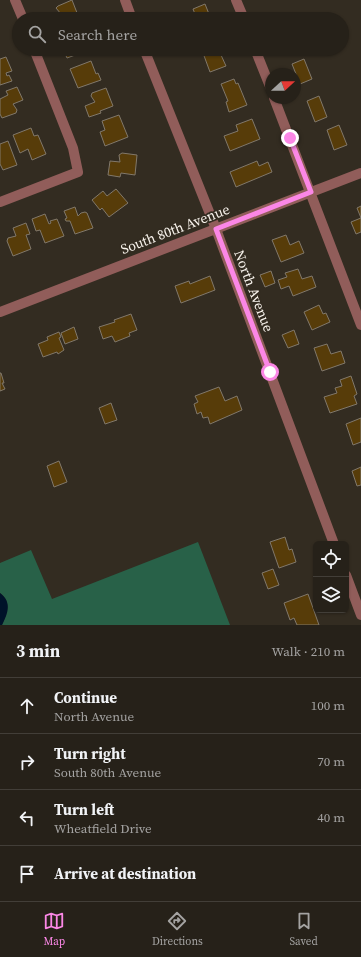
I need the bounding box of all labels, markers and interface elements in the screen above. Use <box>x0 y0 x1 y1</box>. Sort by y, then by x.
search box <box>12 12 349 56</box>
icon: search <box>26 23 48 45</box>
text: Search here <box>58 24 137 45</box>
north arrow <box>265 68 301 104</box>
route end <box>281 129 299 147</box>
street label: South 80th Avenue <box>118 199 232 259</box>
street label: North Avenue <box>229 247 279 335</box>
route start <box>261 363 279 381</box>
map controls <box>313 541 349 613</box>
button: locate <box>313 541 349 577</box>
button: layers <box>313 577 349 613</box>
text: 3 min <box>16 639 60 663</box>
text: Walk · 210 m <box>272 643 345 660</box>
text: Continue <box>54 687 117 708</box>
icon: ahead <box>16 695 38 717</box>
text: 100 m <box>311 697 345 714</box>
text: North Avenue <box>54 708 134 725</box>
text: Turn right <box>54 743 126 764</box>
icon: right <box>16 751 38 773</box>
text: 70 m <box>317 753 345 770</box>
text: South 80th Avenue <box>54 764 161 781</box>
text: Turn left <box>54 799 114 820</box>
icon: left <box>16 807 38 829</box>
text: 40 m <box>317 809 345 826</box>
text: Wheatfield Drive <box>54 820 152 837</box>
icon: arrive <box>16 863 38 885</box>
text: Arrive at destination <box>54 863 196 884</box>
tab: Map <box>43 910 65 949</box>
tab: Directions <box>152 910 203 949</box>
tab: Saved <box>289 910 318 949</box>

